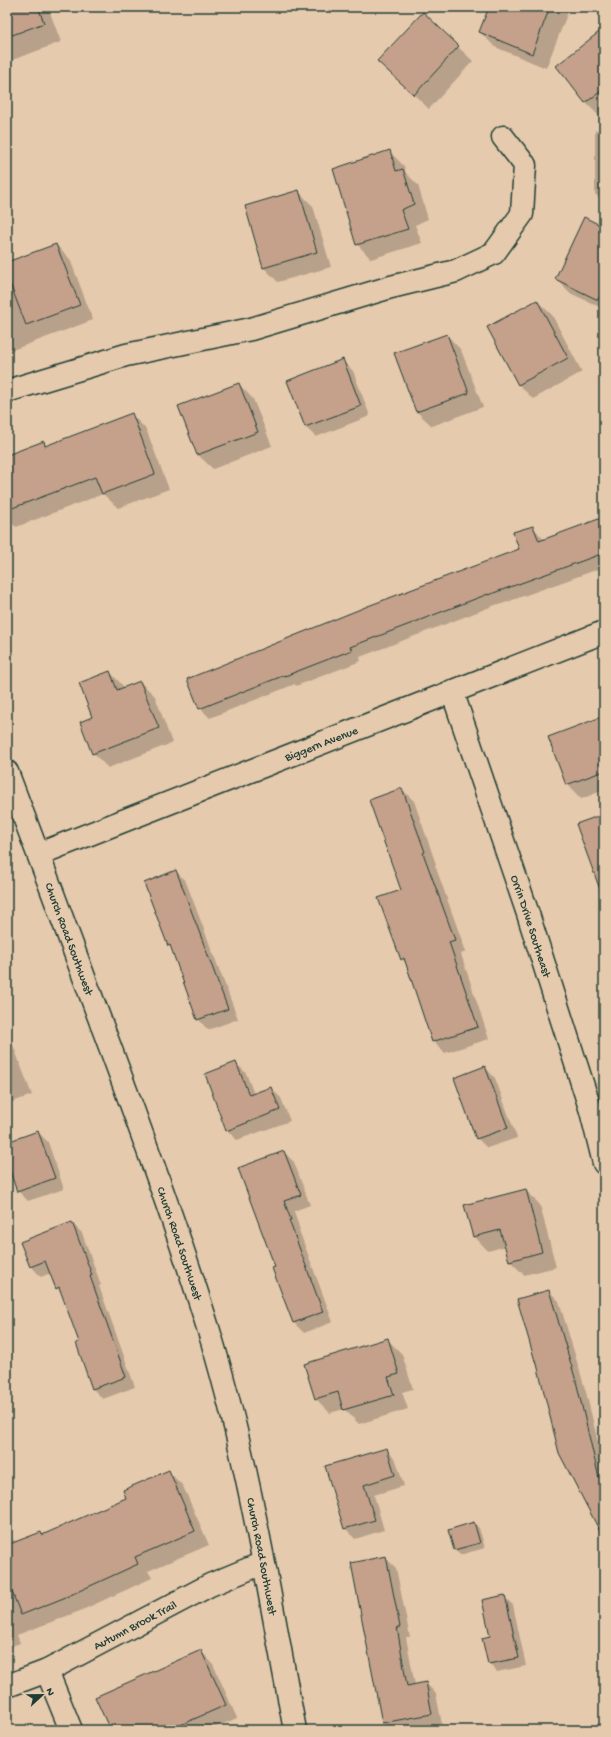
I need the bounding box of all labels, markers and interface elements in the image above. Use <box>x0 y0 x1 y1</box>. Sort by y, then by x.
street label: Biggern Avenue <box>282 724 361 766</box>
street label: Orrin Drive Southeast <box>506 874 553 981</box>
street label: Church Road Southwest <box>40 881 96 999</box>
street label: Church Road Southwest <box>152 1185 204 1303</box>
street label: Church Road Southwest <box>242 1497 279 1617</box>
street label: Autumn Brook Trail <box>92 1599 180 1654</box>
north arrow <box>22 1675 62 1715</box>
text: N <box>43 1686 56 1698</box>

